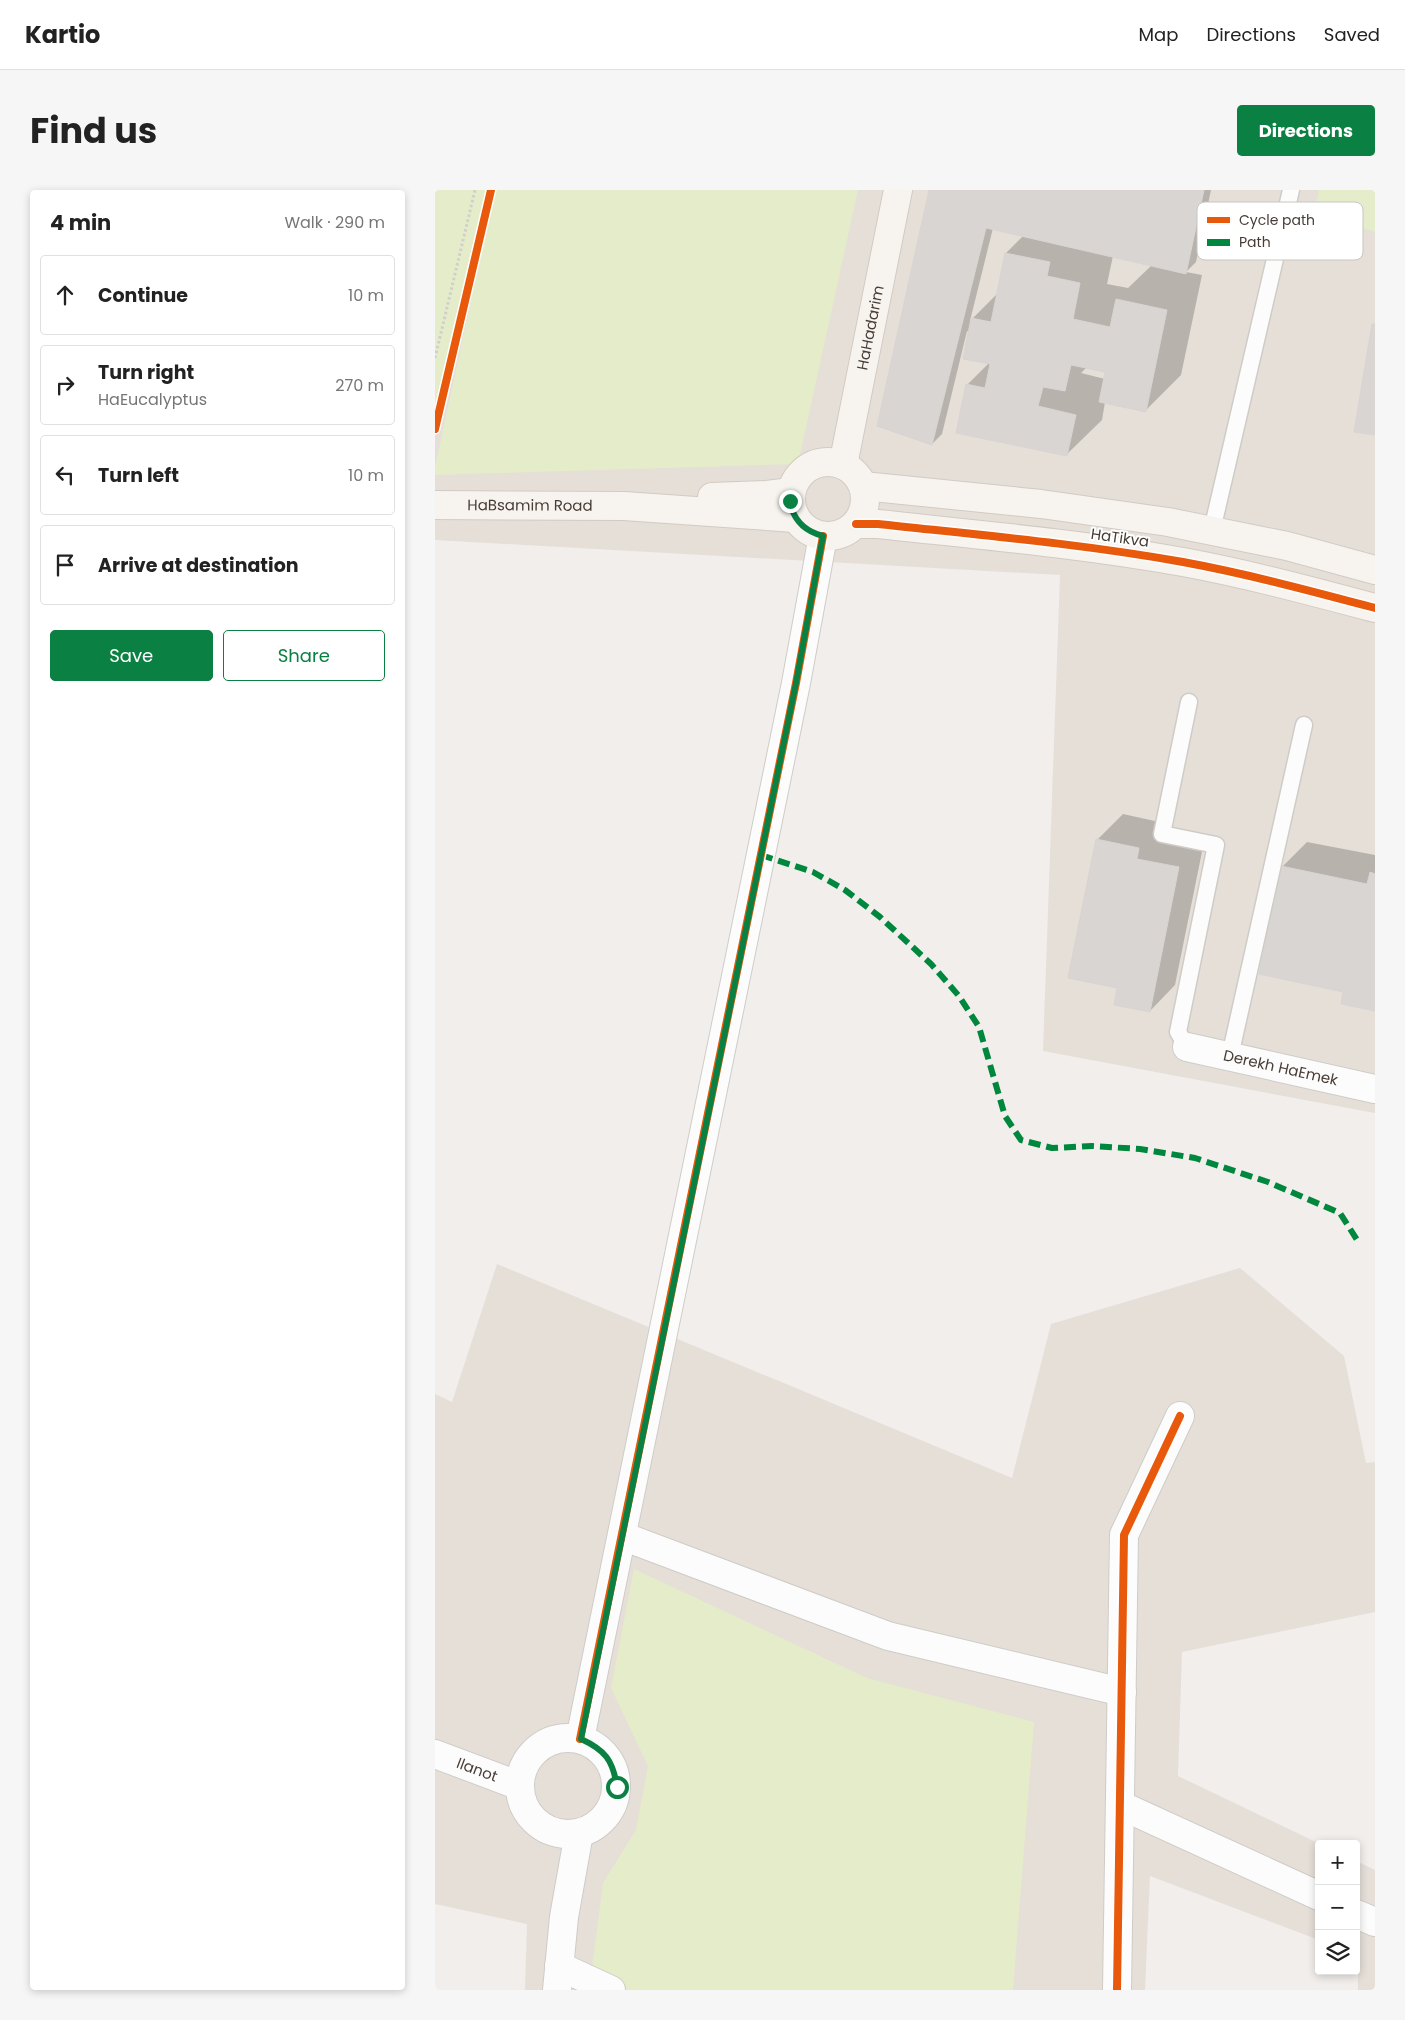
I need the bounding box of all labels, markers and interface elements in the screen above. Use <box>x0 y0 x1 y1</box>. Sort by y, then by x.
text: Kartio <box>25 18 100 51</box>
text: Map <box>1139 22 1178 47</box>
text: Directions <box>1206 22 1296 47</box>
text: Saved <box>1324 22 1380 47</box>
button: Directions <box>1237 105 1375 156</box>
text: Find us <box>30 106 157 155</box>
legend <box>1197 202 1363 260</box>
text: 4 min <box>50 208 111 237</box>
text: Cycle path <box>1239 210 1315 230</box>
text: Walk · 290 m <box>284 211 385 234</box>
text: Path <box>1239 232 1271 252</box>
icon: ahead <box>51 281 79 309</box>
text: Continue <box>98 282 188 309</box>
street label: HaHadarim <box>851 283 889 372</box>
text: 10 m <box>348 284 384 307</box>
text: Turn right <box>98 359 194 386</box>
icon: right <box>51 371 79 399</box>
text: 270 m <box>335 374 384 397</box>
text: HaEucalyptus <box>98 388 207 411</box>
icon: left <box>51 461 79 489</box>
text: Turn left <box>98 462 179 489</box>
text: 10 m <box>348 464 384 487</box>
route end <box>779 490 802 513</box>
street label: HaBsamim Road <box>467 494 593 516</box>
street label: HaTikva <box>1090 523 1151 552</box>
icon: arrive <box>51 551 79 579</box>
text: Arrive at destination <box>98 552 299 579</box>
button: Save <box>50 630 213 681</box>
button: Share <box>223 630 385 681</box>
street label: Derekh HaEmek <box>1221 1044 1340 1090</box>
street label: Ilanot <box>454 1752 501 1787</box>
route start <box>606 1776 629 1799</box>
map controls <box>1315 1840 1360 1975</box>
button: + <box>1315 1840 1360 1885</box>
button: − <box>1315 1885 1360 1930</box>
button: layers <box>1315 1930 1360 1975</box>

